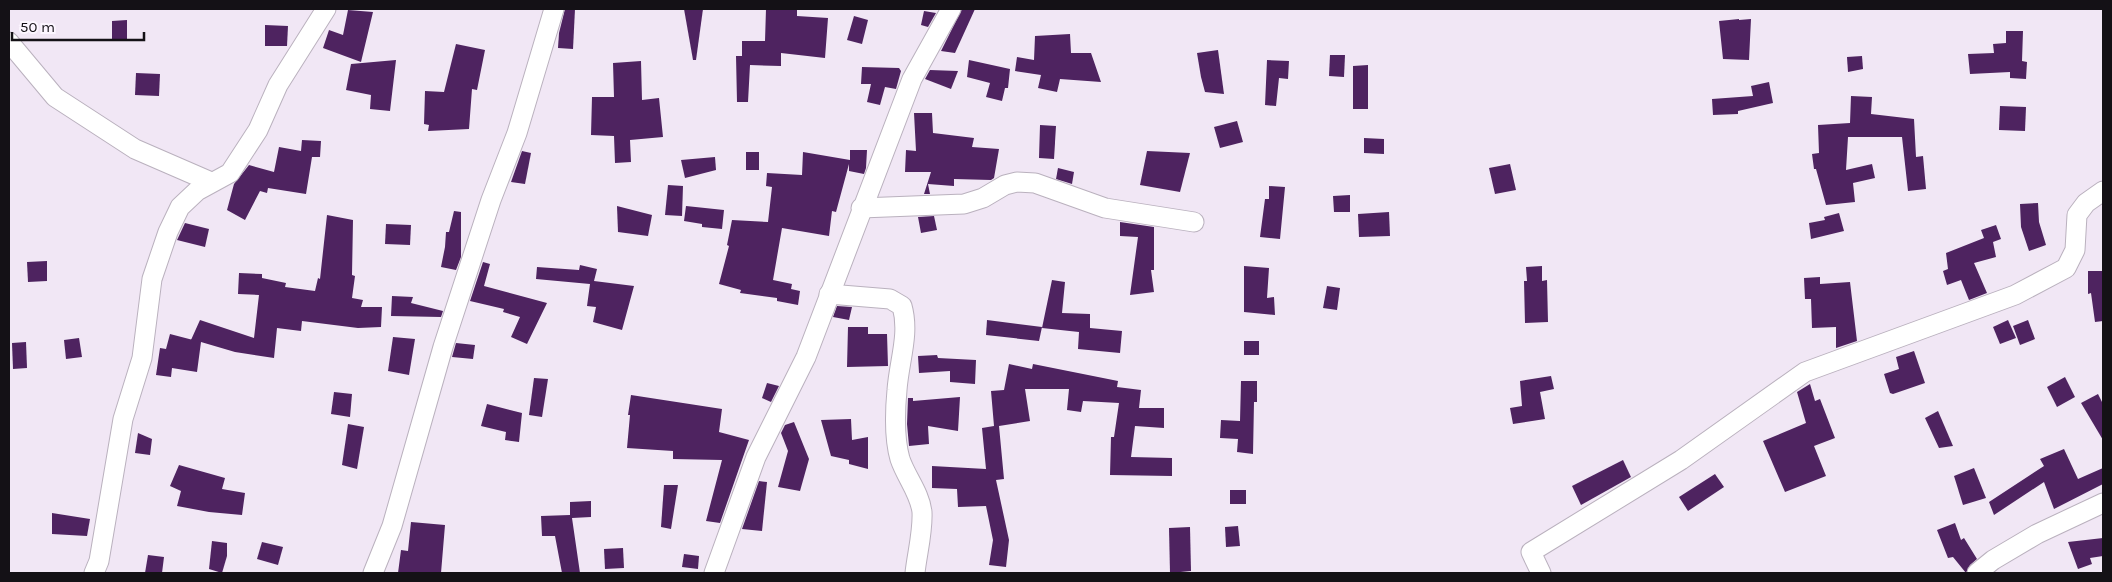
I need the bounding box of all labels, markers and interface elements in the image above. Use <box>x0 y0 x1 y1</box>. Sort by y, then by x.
scale bar <box>12 10 145 42</box>
text: 50 m <box>20 18 55 36</box>

